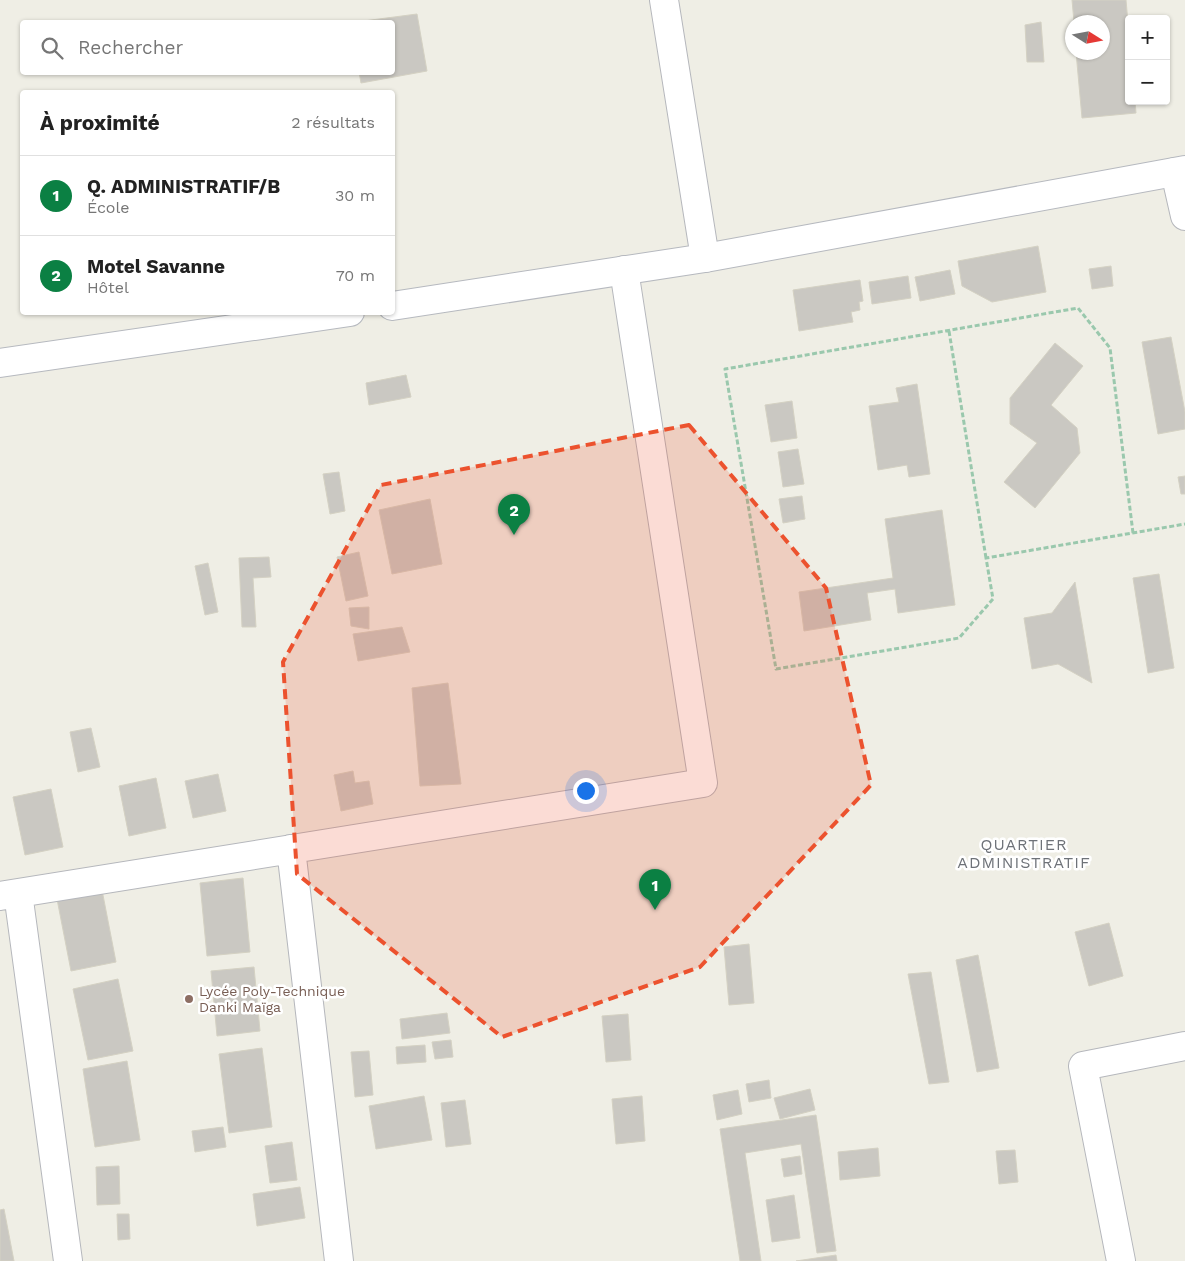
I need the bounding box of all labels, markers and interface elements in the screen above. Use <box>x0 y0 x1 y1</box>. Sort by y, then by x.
north arrow <box>1065 15 1110 60</box>
map controls <box>1125 15 1170 105</box>
button: + <box>1125 15 1170 60</box>
search box <box>20 20 395 75</box>
icon: search <box>38 34 66 62</box>
text: Rechercher <box>78 36 183 59</box>
button: − <box>1125 60 1170 105</box>
text: À proximité <box>40 110 160 135</box>
text: 2 résultats <box>291 113 375 132</box>
text: Q. ADMINISTRATIF/B <box>87 175 280 198</box>
text: 1 <box>53 186 59 205</box>
text: 30 m <box>335 186 375 205</box>
text: École <box>87 198 130 217</box>
text: Motel Savanne <box>87 255 225 278</box>
text: 2 <box>51 266 61 285</box>
text: 70 m <box>336 266 375 285</box>
text: Hôtel <box>87 278 129 297</box>
pin: 2 <box>498 494 530 535</box>
your location <box>573 778 599 804</box>
district label: QUARTIER ADMINISTRATIF <box>957 835 1091 872</box>
pin: 1 <box>639 869 671 910</box>
place label: Lycée Poly-Technique Danki Maïga <box>199 983 345 1015</box>
marker: Lycée Poly-Technique Danki Maïga <box>183 993 195 1005</box>

